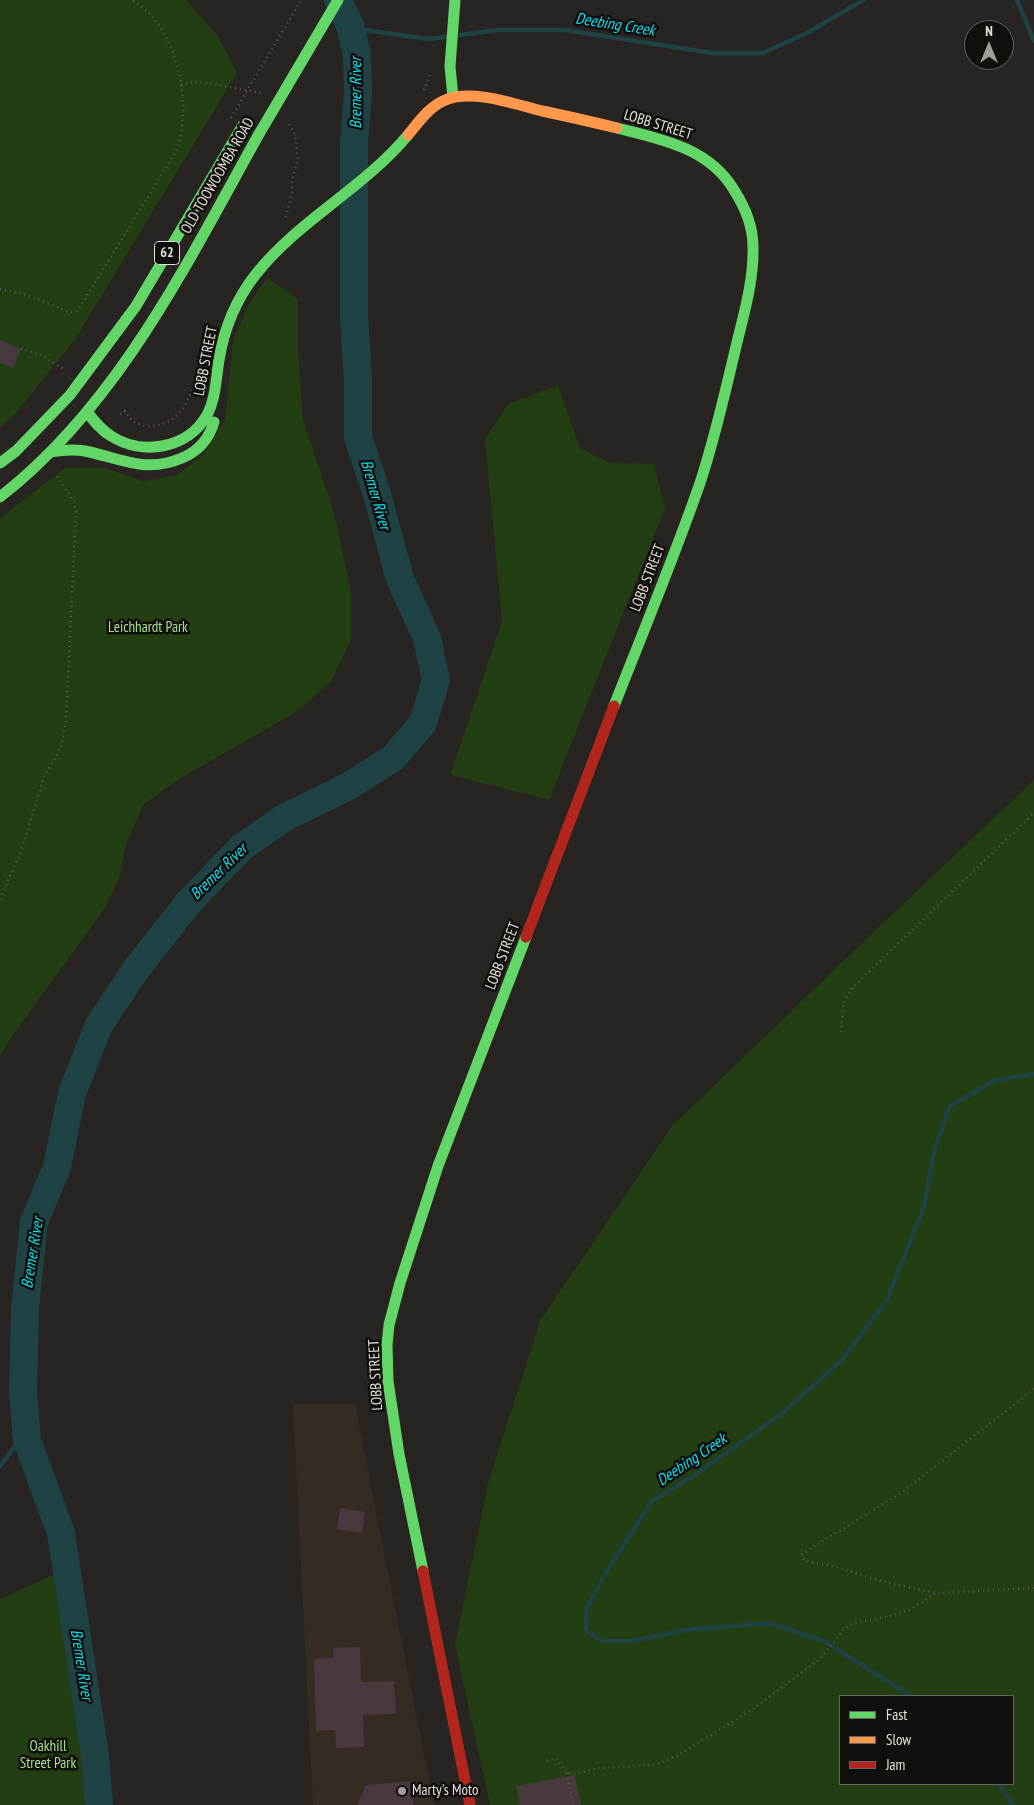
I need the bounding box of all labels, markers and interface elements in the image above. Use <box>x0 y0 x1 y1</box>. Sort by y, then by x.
water label: Deebing Creek <box>574 9 656 41</box>
north arrow <box>964 20 1014 70</box>
text: N <box>985 22 993 40</box>
water label: Bremer River <box>346 57 366 129</box>
street label: LOBB STREET <box>622 106 694 144</box>
street label: OLD TOOWOOMBA ROAD <box>178 115 258 237</box>
road number: 62 <box>154 242 180 264</box>
street label: LOBB STREET <box>190 325 222 397</box>
water label: Bremer River <box>356 458 394 532</box>
street label: LOBB STREET <box>627 542 669 614</box>
park label: Leichhardt Park <box>108 619 188 637</box>
water label: Bremer River <box>187 840 251 904</box>
street label: LOBB STREET <box>482 920 524 992</box>
water label: Bremer River <box>18 1216 48 1290</box>
street label: LOBB STREET <box>365 1339 387 1411</box>
water label: Deebing Creek <box>653 1430 731 1490</box>
water label: Bremer River <box>66 1628 96 1702</box>
legend <box>839 1695 1014 1785</box>
text: Fast <box>886 1705 907 1724</box>
text: Slow <box>886 1730 911 1749</box>
park label: Oakhill Street Park <box>20 1738 76 1773</box>
text: Jam <box>886 1755 905 1774</box>
place label: Marty's Moto <box>412 1782 478 1800</box>
marker: Marty's Moto <box>396 1785 408 1797</box>

